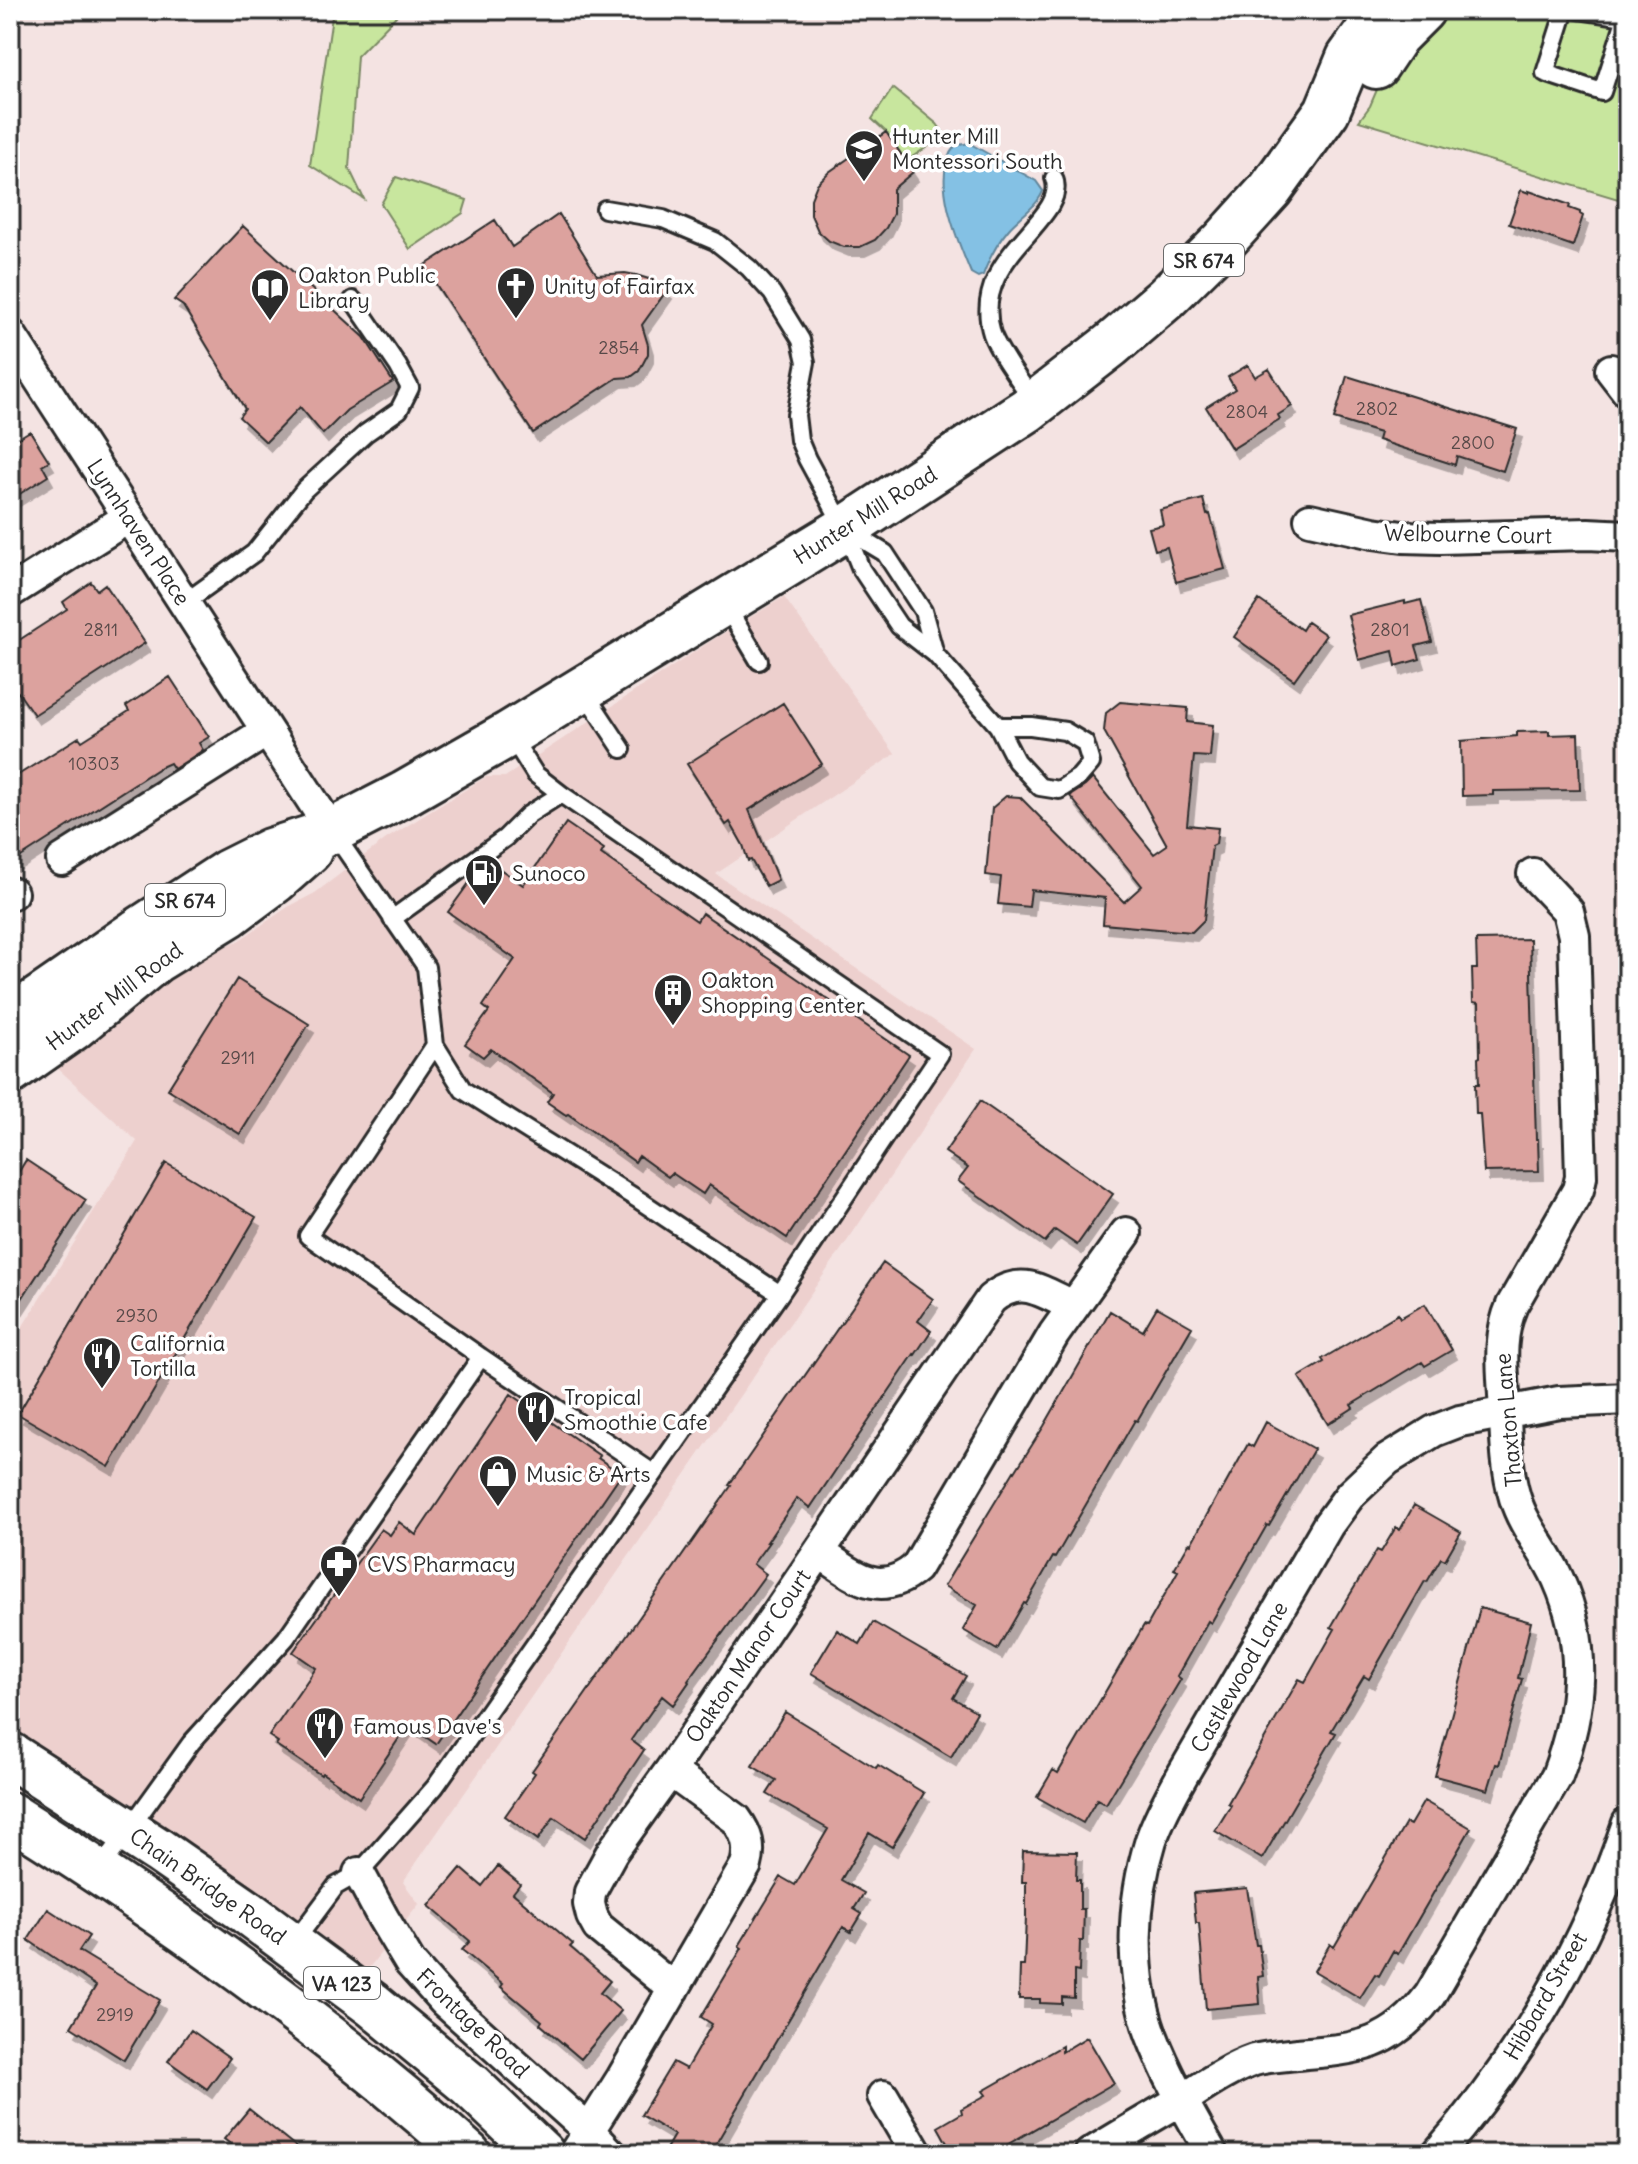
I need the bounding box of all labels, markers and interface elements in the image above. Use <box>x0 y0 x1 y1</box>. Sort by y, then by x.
place label: Hunter Mill Montessori South <box>892 122 1063 175</box>
school or university icon: Hunter Mill Montessori South <box>843 128 885 183</box>
road number: SR 674 <box>1164 244 1244 276</box>
place label: Oakton Public Library <box>298 261 436 314</box>
church icon: Unity of Fairfax <box>495 265 537 320</box>
library icon: Oakton Public Library <box>249 267 291 322</box>
place label: Unity of Fairfax <box>544 272 695 300</box>
house number: 2854 <box>599 336 640 359</box>
house number: 2802 <box>1356 397 1398 420</box>
house number: 2804 <box>1226 400 1268 423</box>
house number: 2800 <box>1451 431 1495 454</box>
street label: Lynnhaven Place <box>81 454 197 610</box>
street label: Hunter Mill Road <box>788 460 942 570</box>
street label: Welbourne Court <box>1384 519 1552 549</box>
house number: 2811 <box>84 618 118 641</box>
house number: 2801 <box>1370 618 1410 641</box>
house number: 10303 <box>68 752 120 775</box>
fuel station icon: Sunoco <box>463 852 505 907</box>
place label: Sunoco <box>512 859 586 887</box>
road number: SR 674 <box>145 884 225 916</box>
street label: Hunter Mill Road <box>40 935 188 1056</box>
place label: Oakton Shopping Center <box>701 966 865 1019</box>
building icon: Oakton Shopping Center <box>652 972 694 1027</box>
house number: 2911 <box>221 1046 255 1069</box>
house number: 2930 <box>116 1304 158 1327</box>
place label: California Tortilla <box>130 1329 225 1382</box>
restaurant icon: California Tortilla <box>81 1335 123 1390</box>
street label: Thaxton Lane <box>1488 1352 1528 1488</box>
place label: Tropical Smoothie Cafe <box>564 1383 708 1436</box>
restaurant icon: Tropical Smoothie Cafe <box>515 1389 557 1444</box>
shop icon: Music & Arts <box>477 1453 519 1508</box>
place label: Music & Arts <box>526 1460 651 1488</box>
pharmacy icon: CVS Pharmacy <box>318 1543 360 1598</box>
place label: CVS Pharmacy <box>367 1550 516 1578</box>
street label: Oakton Manor Court <box>679 1564 817 1748</box>
street label: Castlewood Lane <box>1184 1596 1294 1758</box>
restaurant icon: Famous Dave's <box>304 1705 346 1760</box>
place label: Famous Dave's <box>353 1712 502 1740</box>
street label: Chain Bridge Road <box>124 1822 292 1951</box>
street label: Hibbard Street <box>1497 1927 1593 2065</box>
street label: Frontage Road <box>411 1962 535 2084</box>
road number: VA 123 <box>304 1967 380 1999</box>
house number: 2919 <box>96 2003 134 2026</box>

